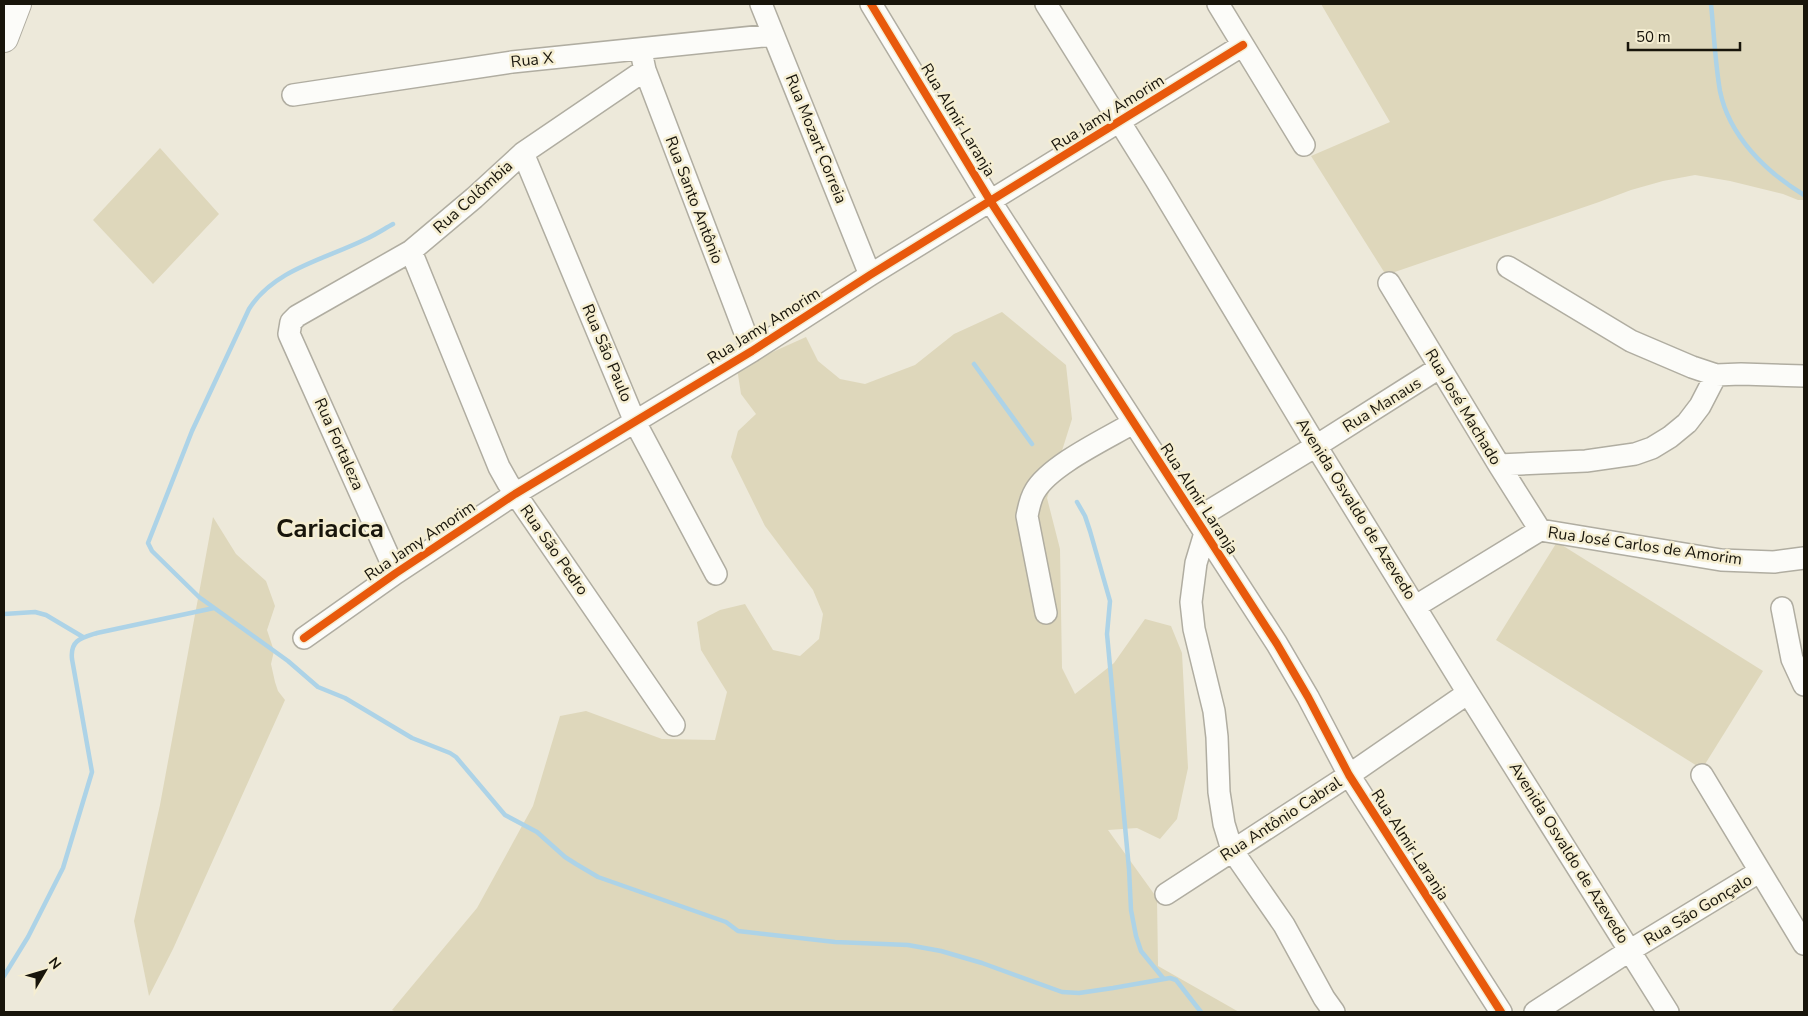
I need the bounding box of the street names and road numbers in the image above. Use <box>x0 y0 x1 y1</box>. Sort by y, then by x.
street label: Rua X <box>510 47 555 73</box>
street label: Rua Almir Laranja <box>915 59 1001 181</box>
street label: Rua Jamy Amorim <box>1047 69 1169 157</box>
street label: Rua Mozart Correia <box>780 71 852 207</box>
street label: Rua Santo Antônio <box>660 133 729 267</box>
street label: Rua Colômbia <box>428 155 518 239</box>
street label: Rua Jamy Amorim <box>703 282 825 370</box>
street label: Rua São Paulo <box>576 301 638 405</box>
street label: Rua José Machado <box>1420 345 1506 469</box>
street label: Rua Manaus <box>1339 372 1425 438</box>
street label: Rua Fortaleza <box>309 394 369 494</box>
street label: Avenida Osvaldo de Azevedo <box>1291 414 1421 604</box>
street label: Rua Almir Laranja <box>1155 439 1243 559</box>
street label: Rua Jamy Amorim <box>360 496 480 586</box>
street label: Rua São Pedro <box>515 500 593 600</box>
street label: Rua José Carlos de Amorim <box>1546 521 1744 571</box>
street label: Avenida Osvaldo de Azevedo <box>1504 758 1634 948</box>
street label: Rua Antônio Cabral <box>1216 771 1346 866</box>
street label: Rua Almir Laranja <box>1366 785 1454 905</box>
street label: Rua São Gonçalo <box>1640 869 1756 951</box>

